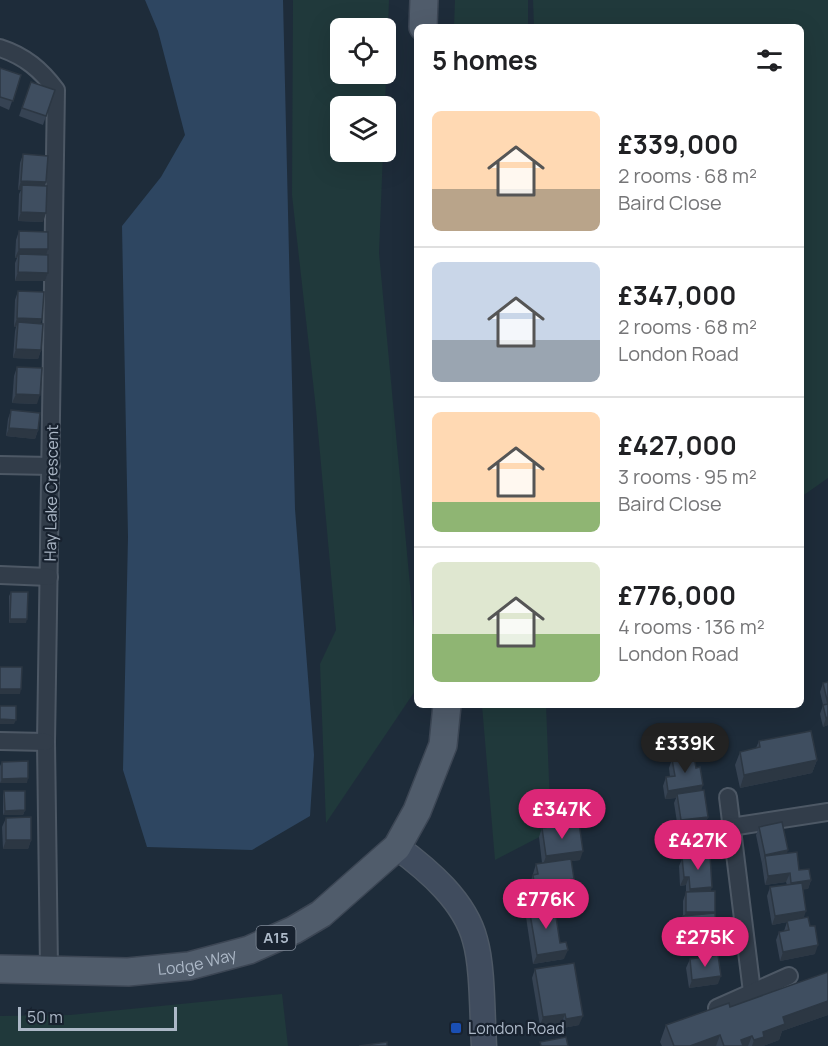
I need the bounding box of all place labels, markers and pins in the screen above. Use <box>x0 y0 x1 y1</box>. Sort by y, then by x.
pin: £339K <box>643 723 727 774</box>
pin: £347K <box>520 789 604 840</box>
pin: £427K <box>656 820 740 871</box>
pin: £776K <box>504 879 588 930</box>
pin: £275K <box>663 917 747 968</box>
place label: London Road <box>468 1017 565 1039</box>
marker: London Road <box>449 1021 463 1035</box>

